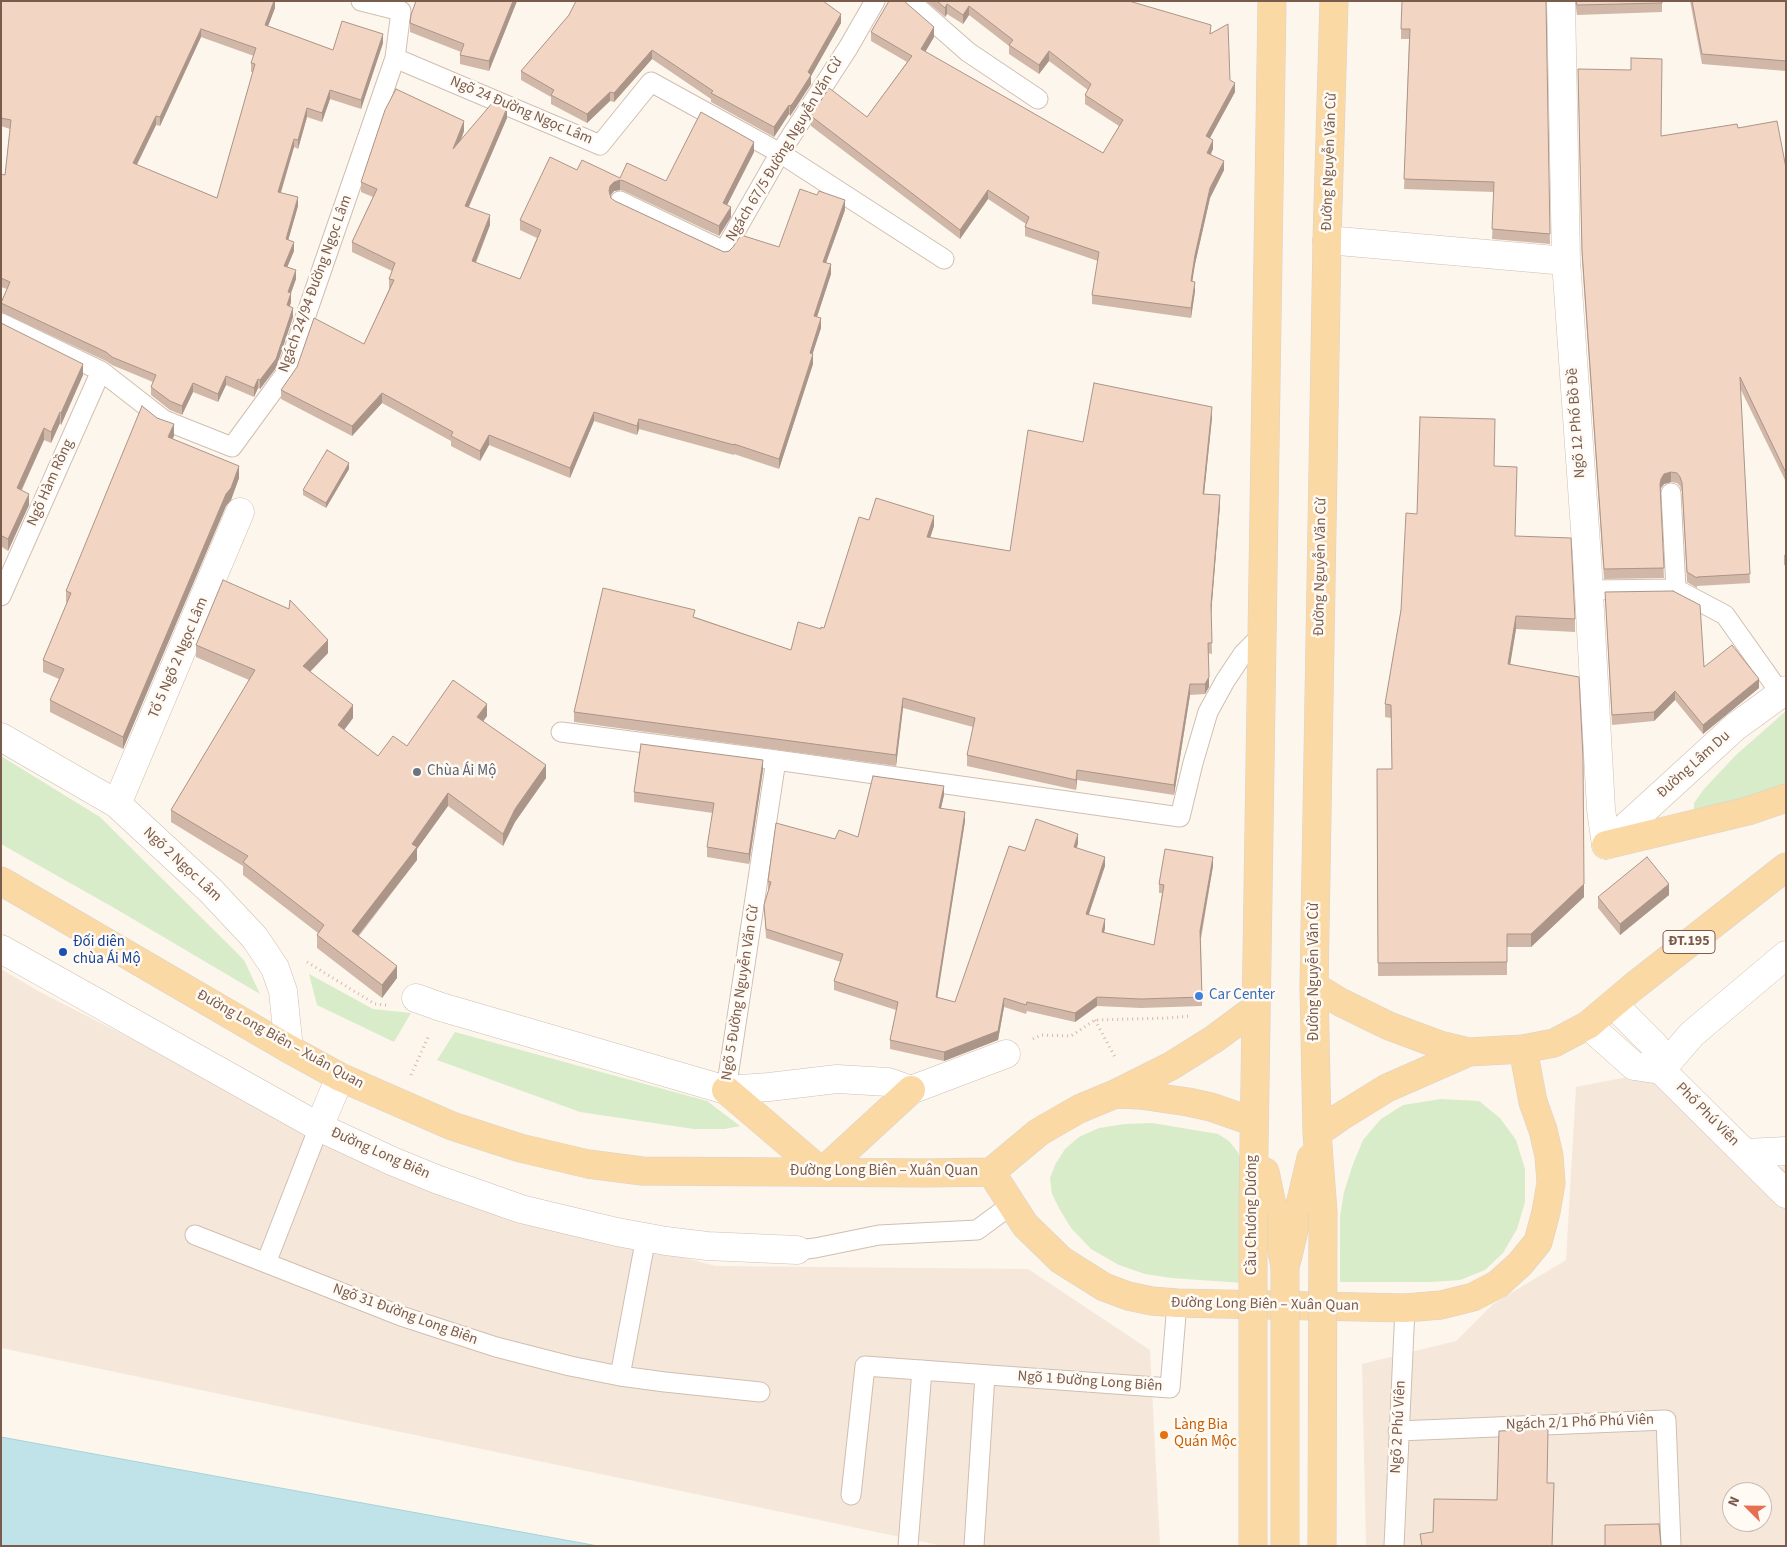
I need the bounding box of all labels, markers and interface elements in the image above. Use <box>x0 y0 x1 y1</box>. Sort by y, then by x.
street label: Ngách 67/5 Đường Nguyễn Văn Cừ <box>723 55 847 245</box>
street label: Ngõ 24 Đường Ngọc Lâm <box>447 73 595 149</box>
street label: Đường Nguyễn Văn Cừ <box>1319 93 1341 231</box>
street label: Ngách 24/94 Đường Ngọc Lâm <box>275 193 357 375</box>
street label: Ngõ 12 Phố Bồ Đề <box>1564 367 1590 479</box>
street label: Ngõ Hàm Rồng <box>24 437 78 529</box>
street label: Đường Nguyễn Văn Cừ <box>1311 498 1331 636</box>
street label: Tổ 5 Ngõ 2 Ngọc Lâm <box>145 595 213 721</box>
street label: Đường Lâm Du <box>1654 727 1734 803</box>
place label: Chùa Ái Mộ <box>427 763 496 781</box>
marker: Chùa Ái Mộ <box>411 766 423 778</box>
street label: Ngõ 2 Ngọc Lâm <box>139 824 225 906</box>
street label: Đường Nguyễn Văn Cừ <box>1306 903 1324 1041</box>
street label: Ngõ 5 Đường Nguyễn Văn Cừ <box>718 904 764 1082</box>
road number: ĐT.195 <box>1663 930 1715 954</box>
place label: Đối diện chùa Ái Mộ <box>73 934 141 969</box>
marker: Đối diện chùa Ái Mộ <box>57 946 69 958</box>
street label: Đường Long Biên – Xuân Quan <box>193 986 367 1094</box>
place label: Car Center <box>1209 987 1275 1005</box>
marker: Car Center <box>1193 990 1205 1002</box>
street label: Phố Phú Viên <box>1671 1079 1743 1151</box>
street label: Đường Long Biên <box>328 1124 432 1184</box>
street label: Cầu Chương Dương <box>1244 1155 1262 1275</box>
street label: Đường Long Biên – Xuân Quan <box>790 1163 978 1181</box>
street label: Ngõ 31 Đường Long Biên <box>330 1280 480 1350</box>
street label: Đường Long Biên – Xuân Quan <box>1171 1294 1359 1316</box>
street label: Ngõ 1 Đường Long Biên <box>1017 1368 1163 1396</box>
street label: Ngõ 2 Phú Viên <box>1388 1380 1410 1474</box>
street label: Ngách 2/1 Phố Phú Viên <box>1506 1411 1654 1435</box>
place label: Làng Bia Quán Mộc <box>1174 1417 1237 1452</box>
marker: Làng Bia Quán Mộc <box>1158 1429 1170 1441</box>
north arrow <box>1722 1482 1772 1532</box>
text: N <box>1723 1493 1745 1510</box>

